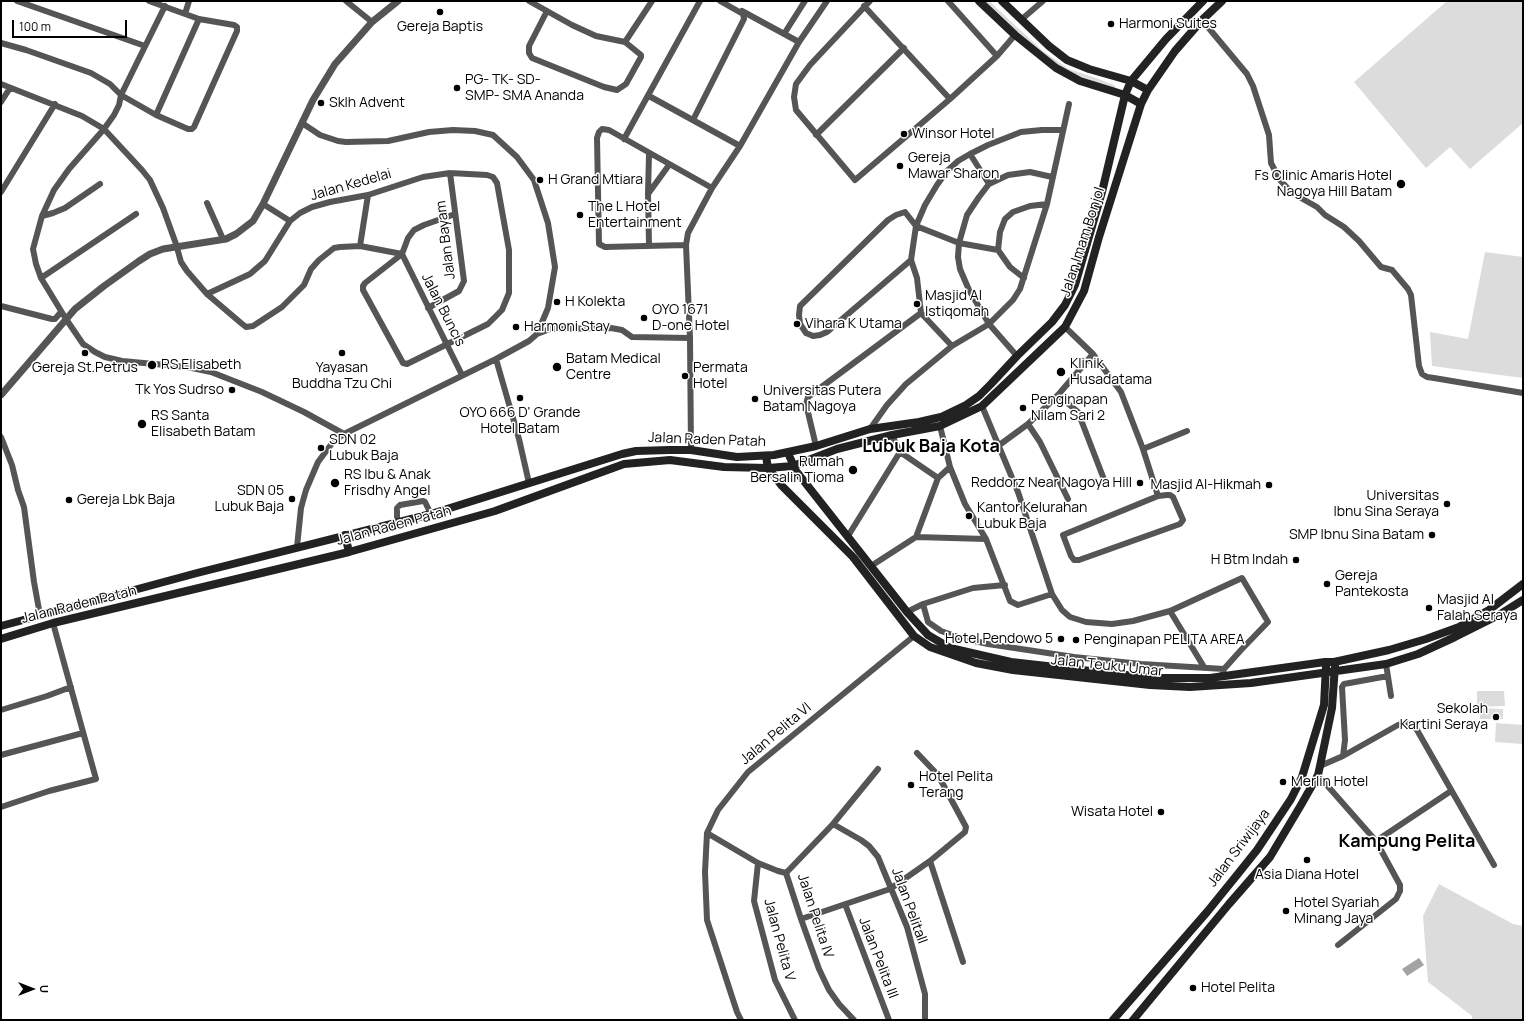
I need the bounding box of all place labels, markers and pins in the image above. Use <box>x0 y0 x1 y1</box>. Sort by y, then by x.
marker: Gereja Baptis <box>435 7 445 17</box>
place label: Harmoni Suites <box>1119 16 1217 32</box>
place label: Gereja Baptis <box>397 19 483 35</box>
marker: Harmoni Suites <box>1106 19 1116 29</box>
place label: PG- TK- SD- SMP- SMA Ananda <box>465 72 584 104</box>
marker: PG- TK- SD- SMP- SMA Ananda <box>452 83 462 93</box>
place label: Sklh Advent <box>329 95 405 111</box>
marker: Sklh Advent <box>316 98 326 108</box>
place label: Winsor Hotel <box>912 126 995 142</box>
marker: Winsor Hotel <box>899 129 909 139</box>
place label: Gereja Mawar Sharon <box>908 150 999 182</box>
marker: Gereja Mawar Sharon <box>895 161 905 171</box>
place label: Fs Clinic Amaris Hotel Nagoya Hill Batam <box>1254 168 1392 200</box>
place label: H Grand Mtiara <box>548 172 643 188</box>
marker: H Grand Mtiara <box>535 175 545 185</box>
marker: Fs Clinic Amaris Hotel Nagoya Hill Batam <box>1395 178 1407 190</box>
place label: The L Hotel Entertainment <box>588 199 682 232</box>
marker: The L Hotel Entertainment <box>575 210 585 220</box>
place label: Masjid Al Istiqomah <box>925 288 989 320</box>
place label: H Kolekta <box>565 294 625 310</box>
marker: H Kolekta <box>552 297 562 307</box>
marker: Masjid Al Istiqomah <box>912 299 922 309</box>
place label: OYO 1671 D-one Hotel <box>652 302 729 334</box>
marker: OYO 1671 D-one Hotel <box>639 313 649 323</box>
place label: Vihara K Utama <box>805 316 902 332</box>
place label: Harmoni Stay <box>524 319 610 335</box>
marker: Vihara K Utama <box>792 319 802 329</box>
marker: Harmoni Stay <box>511 322 521 332</box>
marker: Gereja St.Petrus <box>80 348 90 358</box>
marker: Yayasan Buddha Tzu Chi <box>337 348 347 358</box>
place label: Batam Medical Centre <box>566 351 661 384</box>
place label: Klinik Husadatama <box>1070 356 1152 388</box>
place label: RS Elisabeth <box>161 357 241 373</box>
marker: RS Elisabeth <box>146 359 158 371</box>
place label: Gereja St.Petrus <box>32 360 138 376</box>
place label: Yayasan Buddha Tzu Chi <box>292 360 392 392</box>
place label: Permata Hotel <box>693 360 748 392</box>
marker: Batam Medical Centre <box>551 361 563 373</box>
marker: Klinik Husadatama <box>1055 366 1067 378</box>
marker: Permata Hotel <box>680 371 690 381</box>
place label: Tk Yos Sudrso <box>135 382 224 398</box>
place label: Universitas Putera Batam Nagoya <box>763 383 881 416</box>
marker: Tk Yos Sudrso <box>227 385 237 395</box>
place label: Penginapan Nilam Sari 2 <box>1031 392 1108 424</box>
marker: OYO 666 D' Grande Hotel Batam <box>515 393 525 403</box>
marker: Universitas Putera Batam Nagoya <box>750 394 760 404</box>
marker: Penginapan Nilam Sari 2 <box>1018 403 1028 413</box>
place label: OYO 666 D' Grande Hotel Batam <box>459 405 581 438</box>
place label: RS Santa Elisabeth Batam <box>151 408 255 440</box>
marker: RS Santa Elisabeth Batam <box>136 418 148 430</box>
place label: SDN 02 Lubuk Baja <box>329 432 398 464</box>
marker: SDN 02 Lubuk Baja <box>316 443 326 453</box>
place label: Rumah Bersalin Tioma <box>750 454 844 486</box>
marker: Rumah Bersalin Tioma <box>847 464 859 476</box>
place label: RS Ibu & Anak Frisdhy Angel <box>344 467 431 500</box>
place label: Reddorz Near Nagoya Hill <box>971 475 1132 491</box>
marker: RS Ibu & Anak Frisdhy Angel <box>329 477 341 489</box>
place label: Masjid Al-Hikmah <box>1150 477 1261 493</box>
marker: Reddorz Near Nagoya Hill <box>1135 478 1145 488</box>
marker: Masjid Al-Hikmah <box>1264 480 1274 490</box>
place label: SDN 05 Lubuk Baja <box>215 483 284 516</box>
place label: Universitas Ibnu Sina Seraya <box>1333 488 1439 520</box>
place label: Gereja Lbk Baja <box>77 492 175 508</box>
marker: SDN 05 Lubuk Baja <box>287 494 297 504</box>
marker: Gereja Lbk Baja <box>64 495 74 505</box>
marker: Universitas Ibnu Sina Seraya <box>1442 499 1452 509</box>
place label: Kantor Kelurahan Lubuk Baja <box>977 500 1087 532</box>
marker: Kantor Kelurahan Lubuk Baja <box>964 511 974 521</box>
place label: SMP Ibnu Sina Batam <box>1289 527 1424 543</box>
marker: SMP Ibnu Sina Batam <box>1427 530 1437 540</box>
place label: H Btm Indah <box>1211 552 1288 568</box>
marker: H Btm Indah <box>1291 555 1301 565</box>
place label: Gereja Pantekosta <box>1335 568 1408 600</box>
marker: Gereja Pantekosta <box>1322 579 1332 589</box>
place label: Masjid Al Falah Seraya <box>1437 592 1518 624</box>
marker: Masjid Al Falah Seraya <box>1424 603 1434 613</box>
place label: Hotel Pendowo 5 <box>945 631 1053 647</box>
place label: Penginapan PELITA AREA <box>1084 632 1245 648</box>
marker: Hotel Pendowo 5 <box>1056 634 1066 644</box>
marker: Penginapan PELITA AREA <box>1071 635 1081 645</box>
place label: Sekolah Kartini Seraya <box>1400 701 1488 734</box>
marker: Sekolah Kartini Seraya <box>1491 712 1501 722</box>
place label: Hotel Pelita Terang <box>919 769 993 802</box>
place label: Merlin Hotel <box>1291 774 1368 790</box>
marker: Merlin Hotel <box>1278 777 1288 787</box>
marker: Hotel Pelita Terang <box>906 780 916 790</box>
place label: Wisata Hotel <box>1071 804 1153 820</box>
marker: Wisata Hotel <box>1156 807 1166 817</box>
marker: Asia Diana Hotel <box>1302 855 1312 865</box>
place label: Asia Diana Hotel <box>1255 867 1359 883</box>
place label: Hotel Syariah Minang Jaya <box>1294 895 1379 928</box>
marker: Hotel Syariah Minang Jaya <box>1281 906 1291 916</box>
place label: Hotel Pelita <box>1201 980 1275 996</box>
marker: Hotel Pelita <box>1188 983 1198 993</box>

